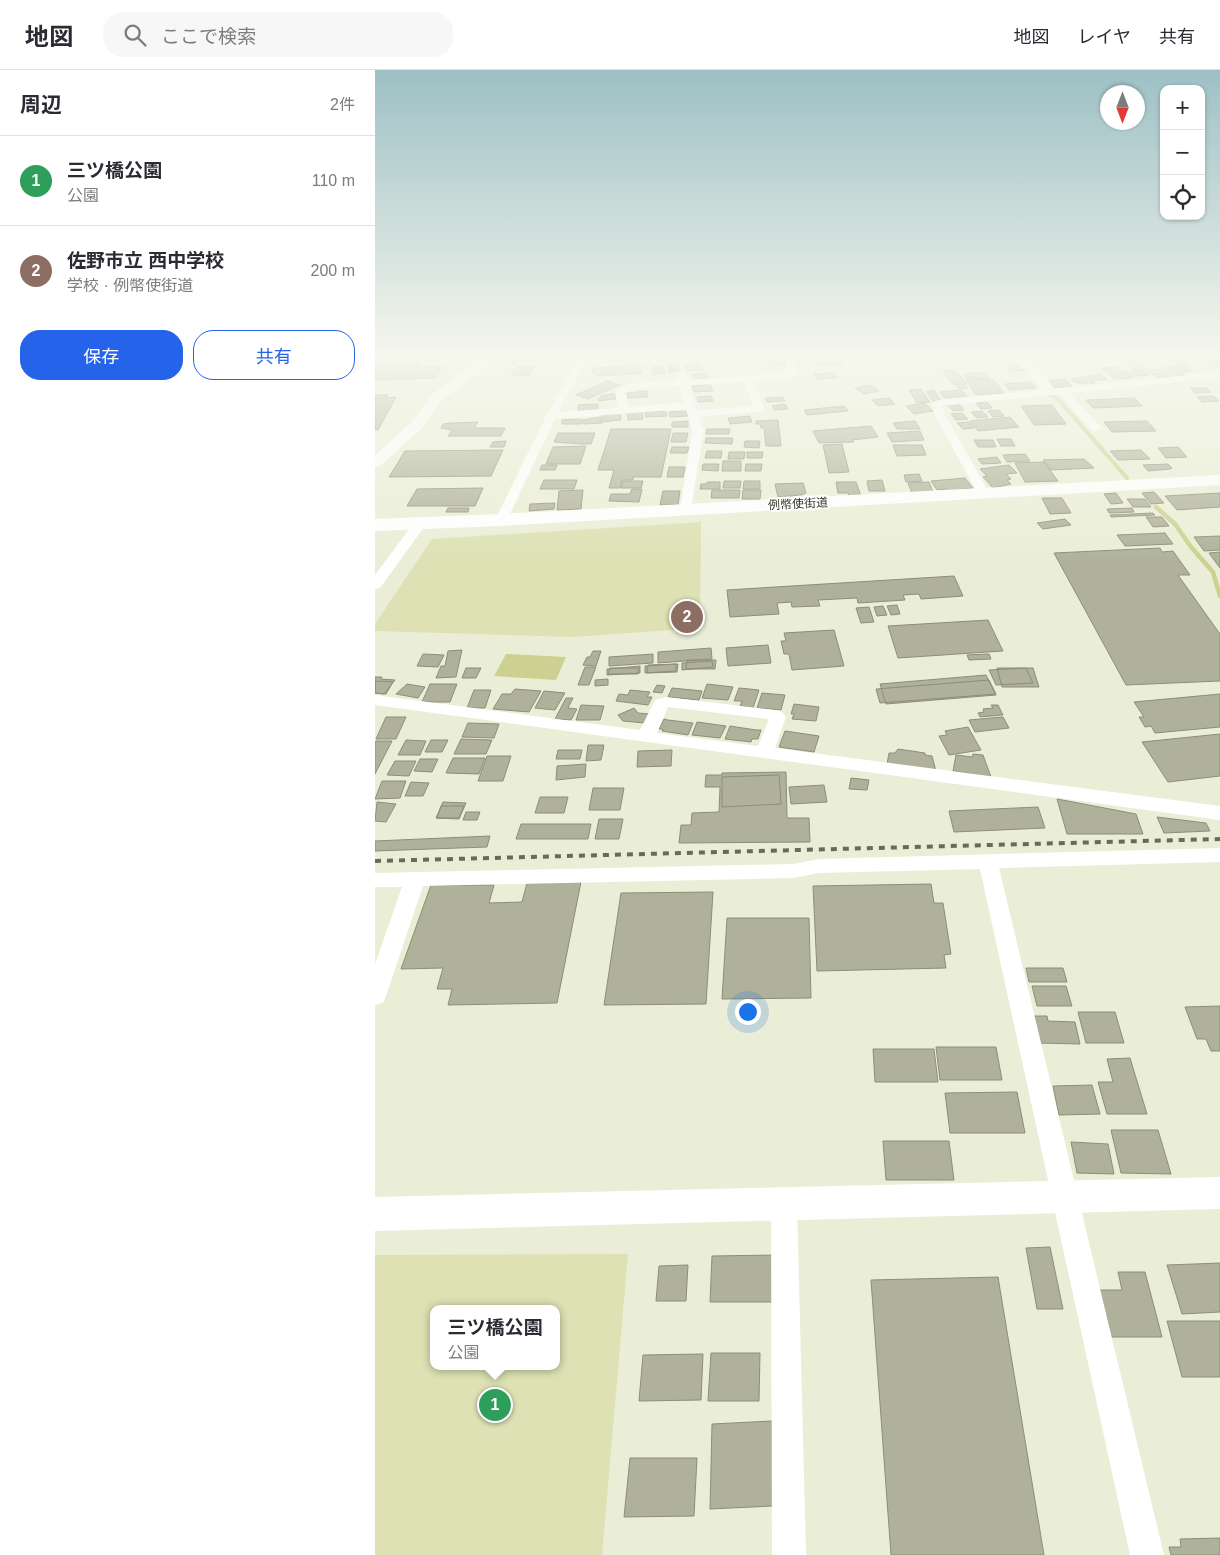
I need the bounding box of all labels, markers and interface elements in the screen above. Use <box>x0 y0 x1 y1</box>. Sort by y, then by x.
search box <box>103 12 453 57</box>
icon: search <box>121 21 149 49</box>
text: 地図 <box>25 23 73 50</box>
text: ここで検索 <box>161 26 256 47</box>
text: 地図 <box>1014 27 1050 47</box>
text: レイヤ <box>1078 27 1131 47</box>
text: 共有 <box>1159 27 1195 47</box>
north arrow <box>1100 85 1145 130</box>
map controls <box>1160 85 1205 220</box>
button: + <box>1160 85 1205 130</box>
text: 周辺 <box>20 93 62 116</box>
text: 2件 <box>330 96 355 113</box>
button: − <box>1160 130 1205 175</box>
text: 三ツ橋公園 <box>67 160 162 181</box>
text: 1 <box>32 172 40 189</box>
text: 110 m <box>312 172 355 189</box>
button: locate <box>1160 175 1205 220</box>
text: 公園 <box>67 187 99 204</box>
text: 佐野市立 西中学校 <box>67 250 224 271</box>
text: 2 <box>32 262 40 279</box>
text: 200 m <box>311 262 355 279</box>
text: 学校 · 例幣使街道 <box>67 277 193 294</box>
button: 保存 <box>20 330 183 380</box>
button: 共有 <box>193 330 355 380</box>
street label: 例幣使街道 <box>768 495 828 513</box>
pin: 2 <box>671 598 703 636</box>
your location <box>735 999 761 1025</box>
popup <box>430 1305 560 1370</box>
text: 三ツ橋公園 <box>447 1317 543 1338</box>
text: 公園 <box>447 1344 480 1361</box>
pin: 1 <box>479 1386 511 1424</box>

